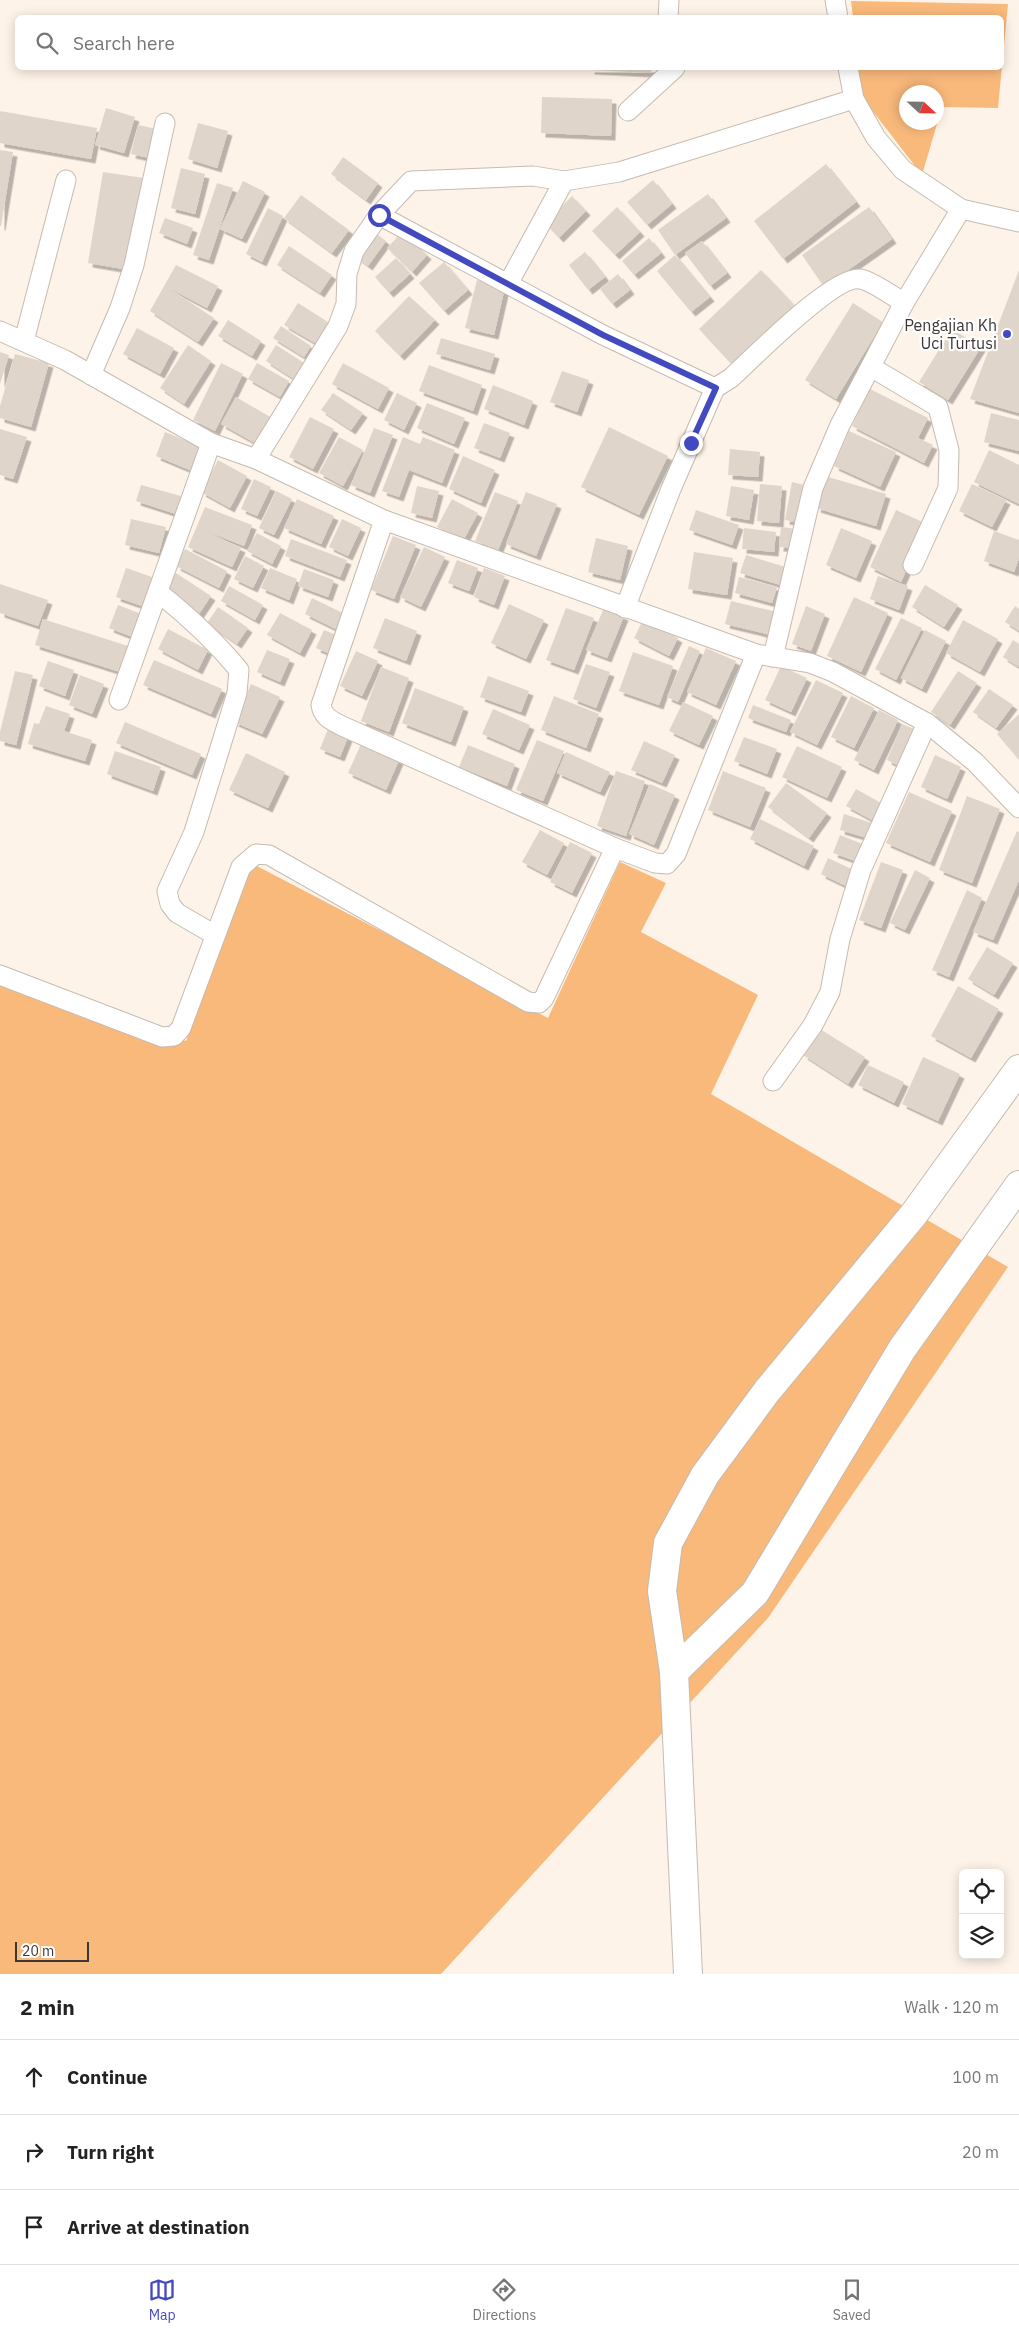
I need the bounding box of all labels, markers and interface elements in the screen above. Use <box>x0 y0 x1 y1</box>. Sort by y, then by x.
search box <box>15 15 1004 70</box>
icon: search <box>33 29 61 57</box>
text: Search here <box>73 31 175 55</box>
north arrow <box>899 85 944 130</box>
route start <box>368 204 391 227</box>
place label: Pengajian Kh Uci Turtusi <box>904 315 997 353</box>
marker: Pengajian Kh Uci Turtusi <box>1001 328 1013 340</box>
route end <box>680 432 703 455</box>
map controls <box>959 1869 1004 1959</box>
button: locate <box>959 1869 1004 1914</box>
button: layers <box>959 1914 1004 1959</box>
scale bar <box>15 1939 89 1962</box>
text: 20 m <box>22 1942 54 1960</box>
text: 2 min <box>20 1993 75 2021</box>
text: Walk · 120 m <box>904 1997 999 2017</box>
icon: ahead <box>20 2063 48 2091</box>
text: Continue <box>67 2065 147 2089</box>
text: 100 m <box>952 2067 999 2087</box>
icon: right <box>20 2138 48 2166</box>
text: Turn right <box>67 2140 154 2164</box>
text: 20 m <box>962 2142 999 2162</box>
icon: arrive <box>20 2213 48 2241</box>
text: Arrive at destination <box>67 2215 250 2239</box>
tab: Map <box>148 2276 176 2324</box>
tab: Directions <box>473 2276 536 2324</box>
tab: Saved <box>833 2276 871 2324</box>

